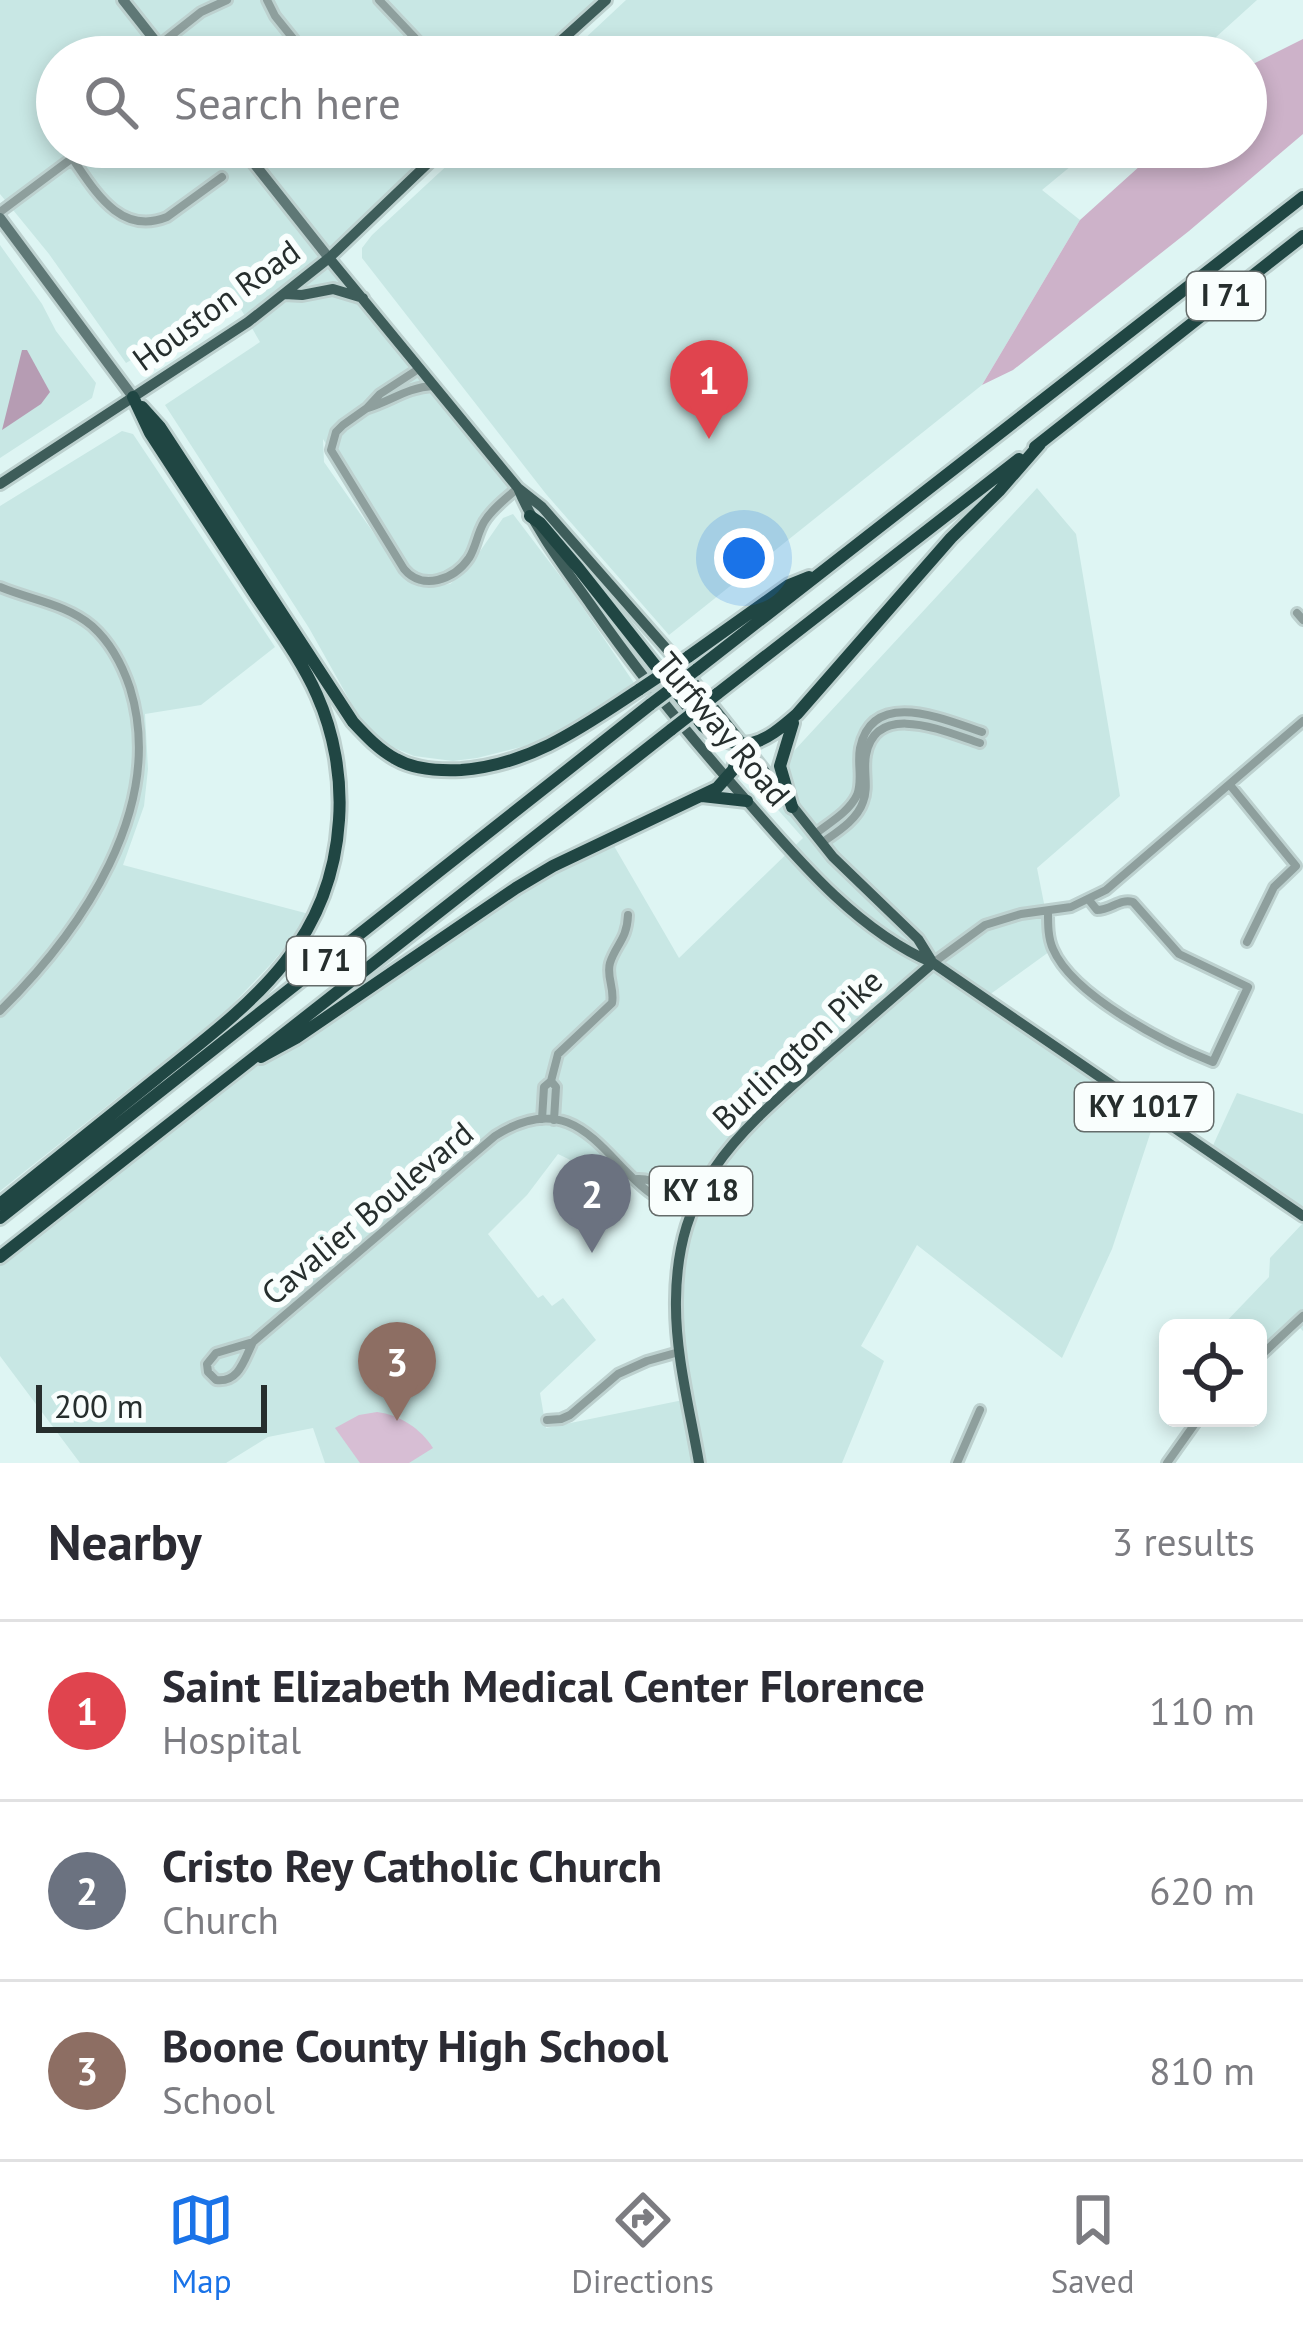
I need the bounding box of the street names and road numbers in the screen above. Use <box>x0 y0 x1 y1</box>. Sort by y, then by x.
street label: Houston Road <box>123 229 308 380</box>
road number: I 71 <box>1187 272 1265 320</box>
street label: Turfway Road <box>647 643 800 814</box>
road number: I 71 <box>287 937 365 985</box>
street label: Burlington Pike <box>703 959 891 1138</box>
road number: KY 1017 <box>1075 1083 1213 1131</box>
street label: Cavalier Boulevard <box>252 1111 482 1314</box>
road number: KY 18 <box>650 1167 752 1215</box>

